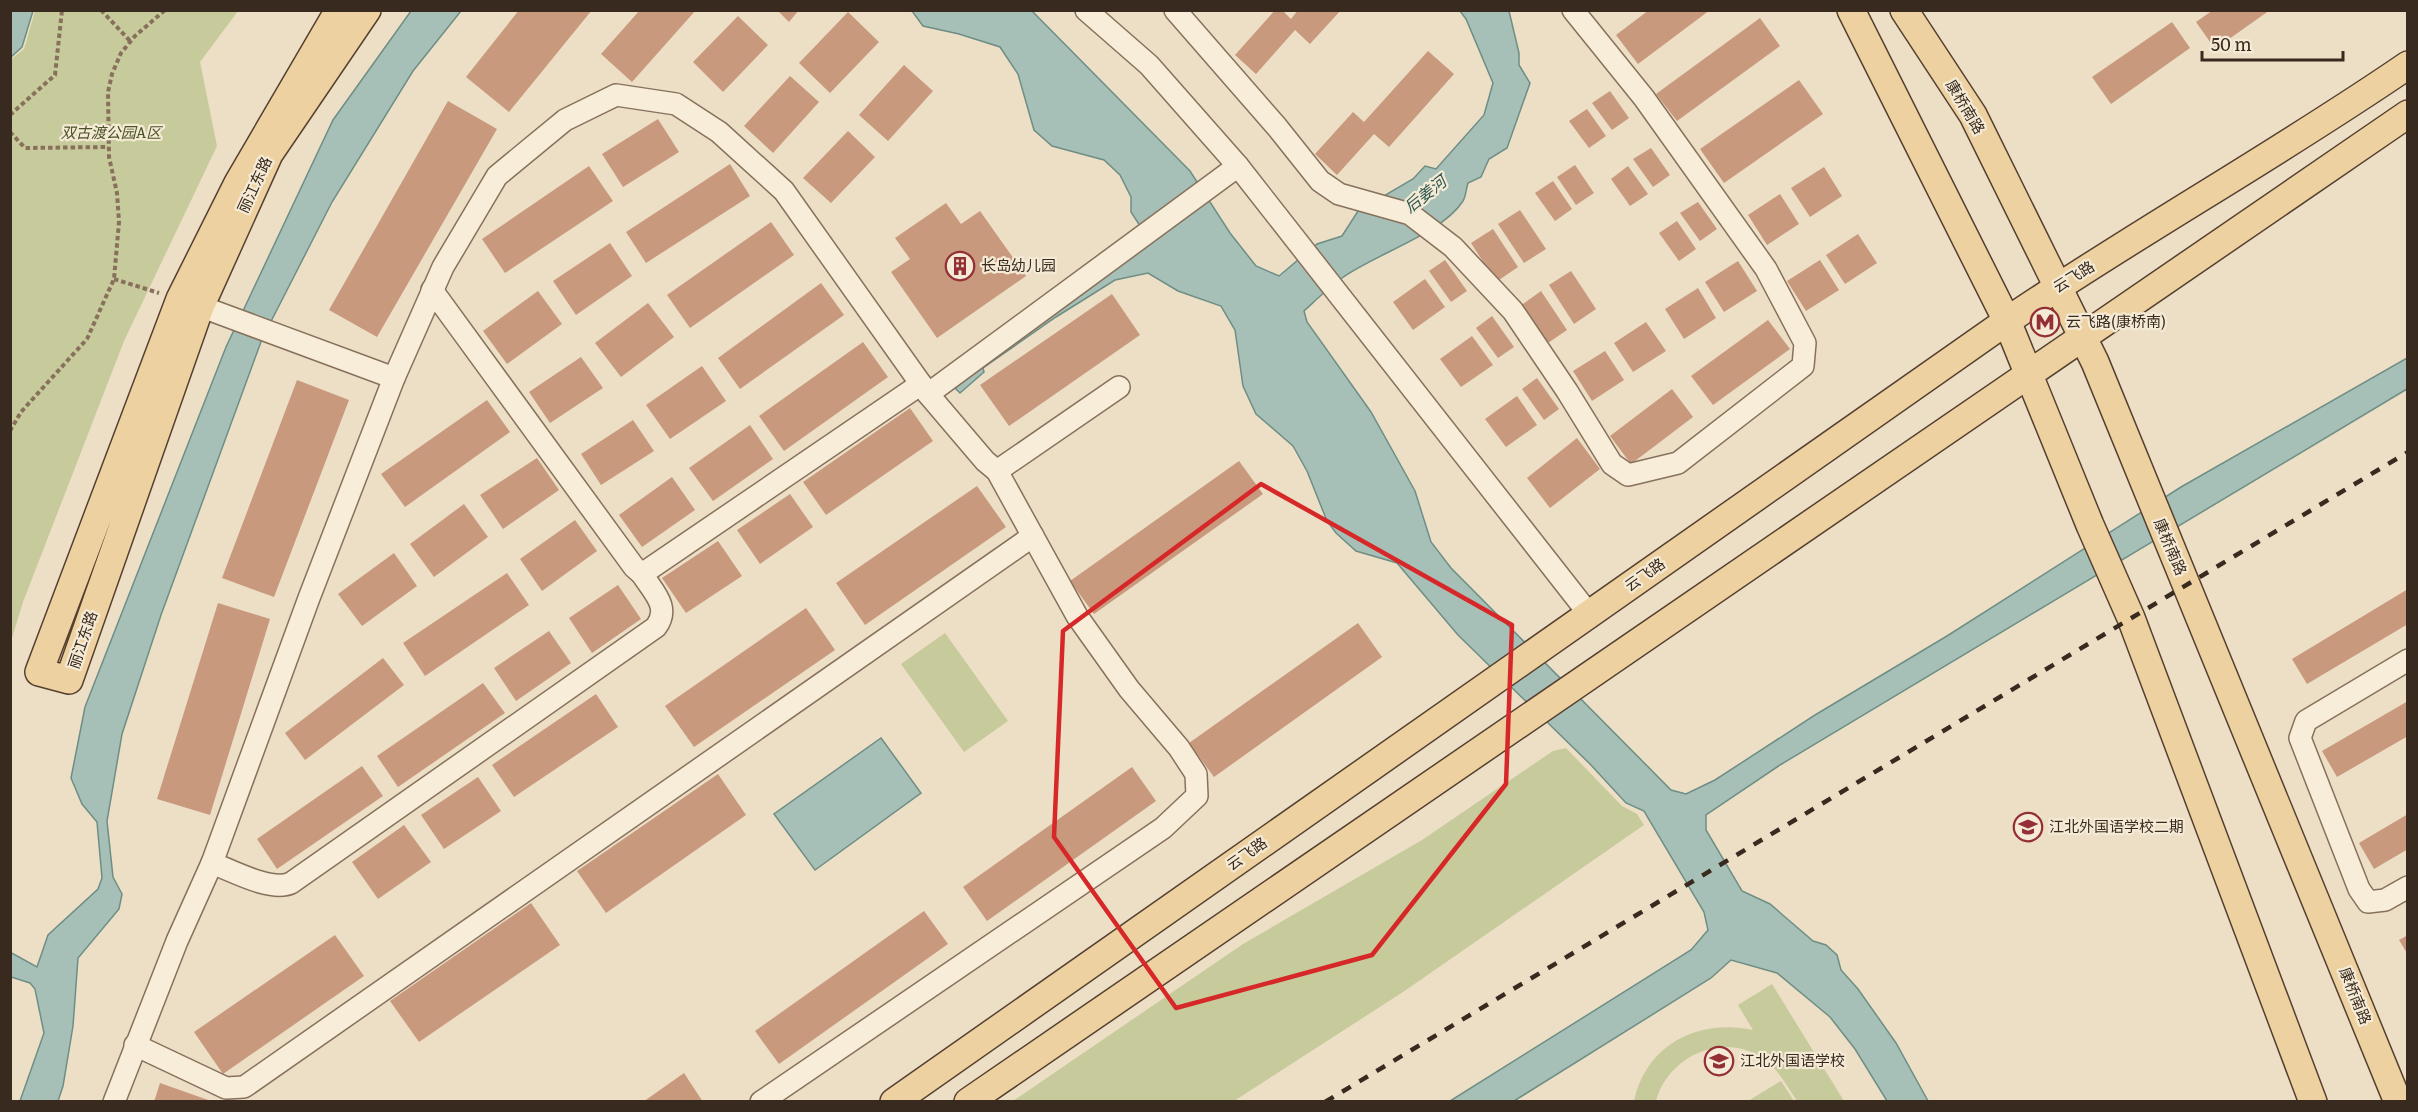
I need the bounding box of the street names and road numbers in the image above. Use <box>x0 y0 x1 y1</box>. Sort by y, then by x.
street label: 康桥南路 <box>1941 75 1992 138</box>
street label: 丽江东路 <box>231 152 277 216</box>
street label: 云飞路 <box>2048 254 2098 297</box>
street label: 康桥南路 <box>2149 514 2194 579</box>
street label: 云飞路 <box>1619 551 1669 596</box>
street label: 丽江东路 <box>61 607 102 672</box>
street label: 云飞路 <box>1221 830 1271 875</box>
street label: 康桥南路 <box>2334 963 2378 1028</box>

